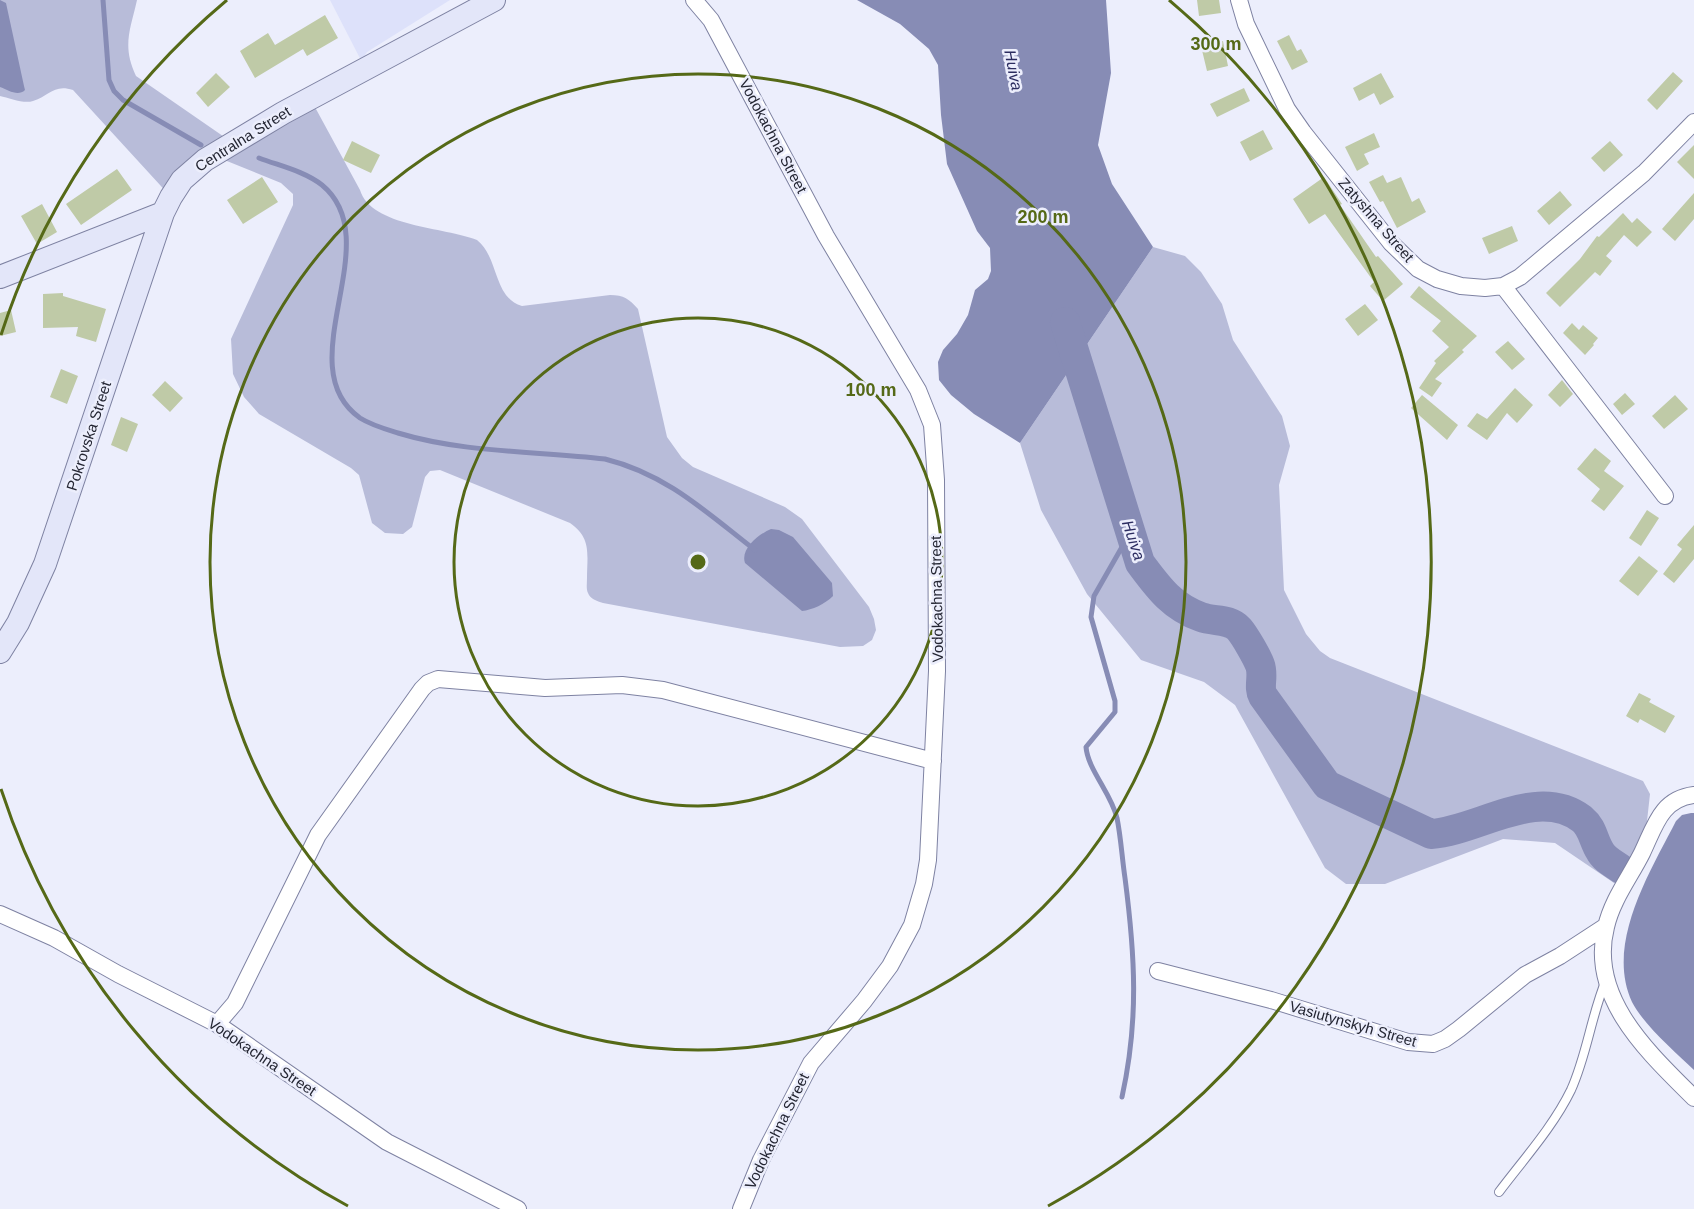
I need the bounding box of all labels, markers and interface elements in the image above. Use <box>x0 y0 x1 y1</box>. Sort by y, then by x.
text: 300 m <box>1190 34 1242 54</box>
water label: Huiva <box>1001 48 1026 92</box>
street label: Vodokachna Street <box>736 76 811 196</box>
street label: Centralna Street <box>192 102 294 175</box>
street label: Zatyshna Street <box>1335 174 1418 266</box>
text: 200 m <box>1017 207 1069 227</box>
street label: Pokrovska Street <box>63 378 115 493</box>
text: 100 m <box>845 380 897 400</box>
water label: Huiva <box>1119 518 1148 562</box>
street label: Vodokachna Street <box>927 535 946 663</box>
centre of rings <box>688 552 708 572</box>
street label: Vasiutynskyh Street <box>1288 997 1419 1050</box>
street label: Vodokachna Street <box>205 1014 320 1100</box>
street label: Vodokachna Street <box>741 1069 812 1191</box>

